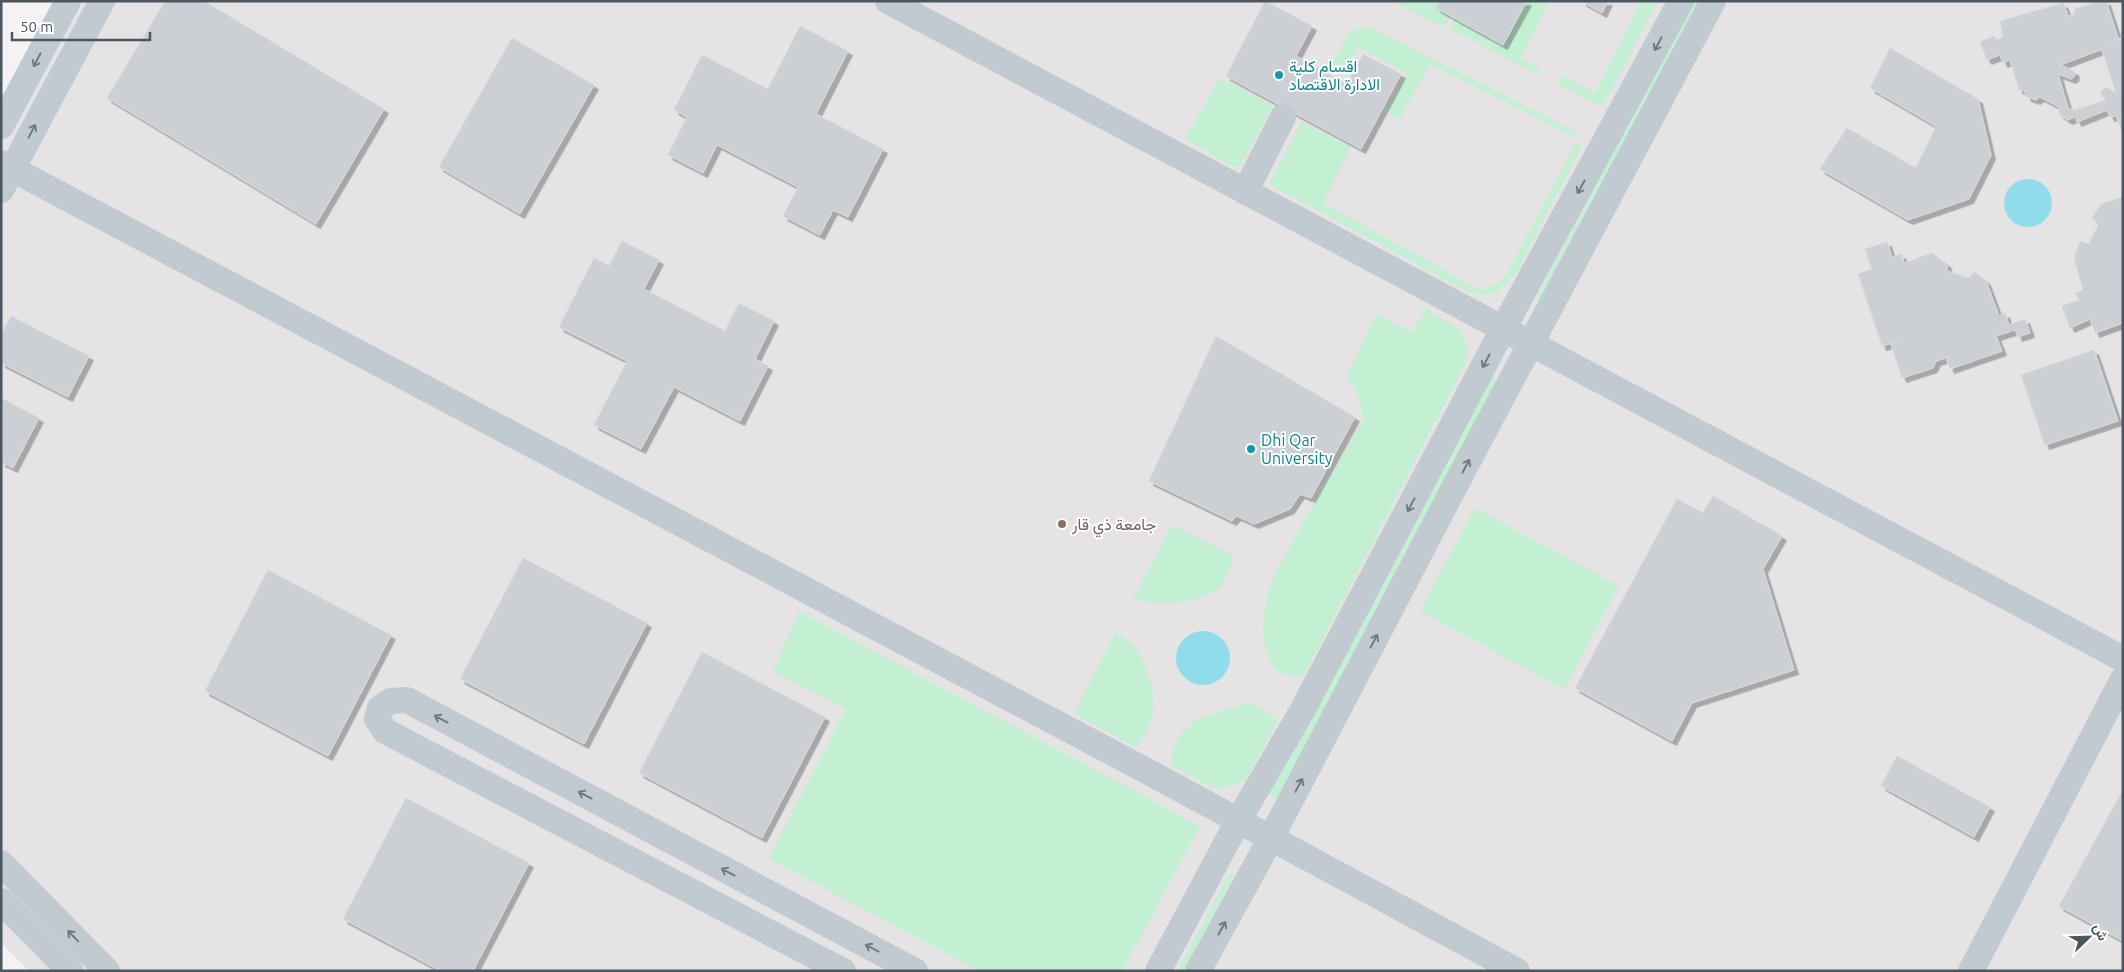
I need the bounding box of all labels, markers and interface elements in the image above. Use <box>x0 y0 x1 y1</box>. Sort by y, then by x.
scale bar <box>12 10 150 42</box>
text: 50 m <box>20 18 53 35</box>
one-way arrow <box>1653 37 1663 52</box>
one-way arrow <box>32 52 42 67</box>
place label: اقسام كلية الادارة الاقتصاد <box>1289 57 1380 95</box>
marker: اقسام كلية الادارة الاقتصاد <box>1273 69 1285 81</box>
one-way arrow <box>28 124 37 139</box>
one-way arrow <box>1576 180 1586 195</box>
one-way arrow <box>1481 353 1491 367</box>
place label: Dhi Qar University <box>1261 431 1333 467</box>
marker: Dhi Qar University <box>1245 443 1257 455</box>
one-way arrow <box>1461 459 1471 474</box>
one-way arrow <box>1406 497 1416 512</box>
place label: جامعة ذي قار <box>1071 515 1156 538</box>
marker: جامعة ذي قار <box>1056 518 1068 530</box>
one-way arrow <box>1370 634 1379 649</box>
one-way arrow <box>434 714 449 724</box>
one-way arrow <box>1295 778 1304 793</box>
one-way arrow <box>578 790 593 799</box>
one-way arrow <box>722 866 736 876</box>
north arrow <box>2064 912 2114 962</box>
one-way arrow <box>1218 921 1227 936</box>
text: ش <box>2089 921 2112 943</box>
one-way arrow <box>67 930 79 942</box>
one-way arrow <box>864 943 879 953</box>

